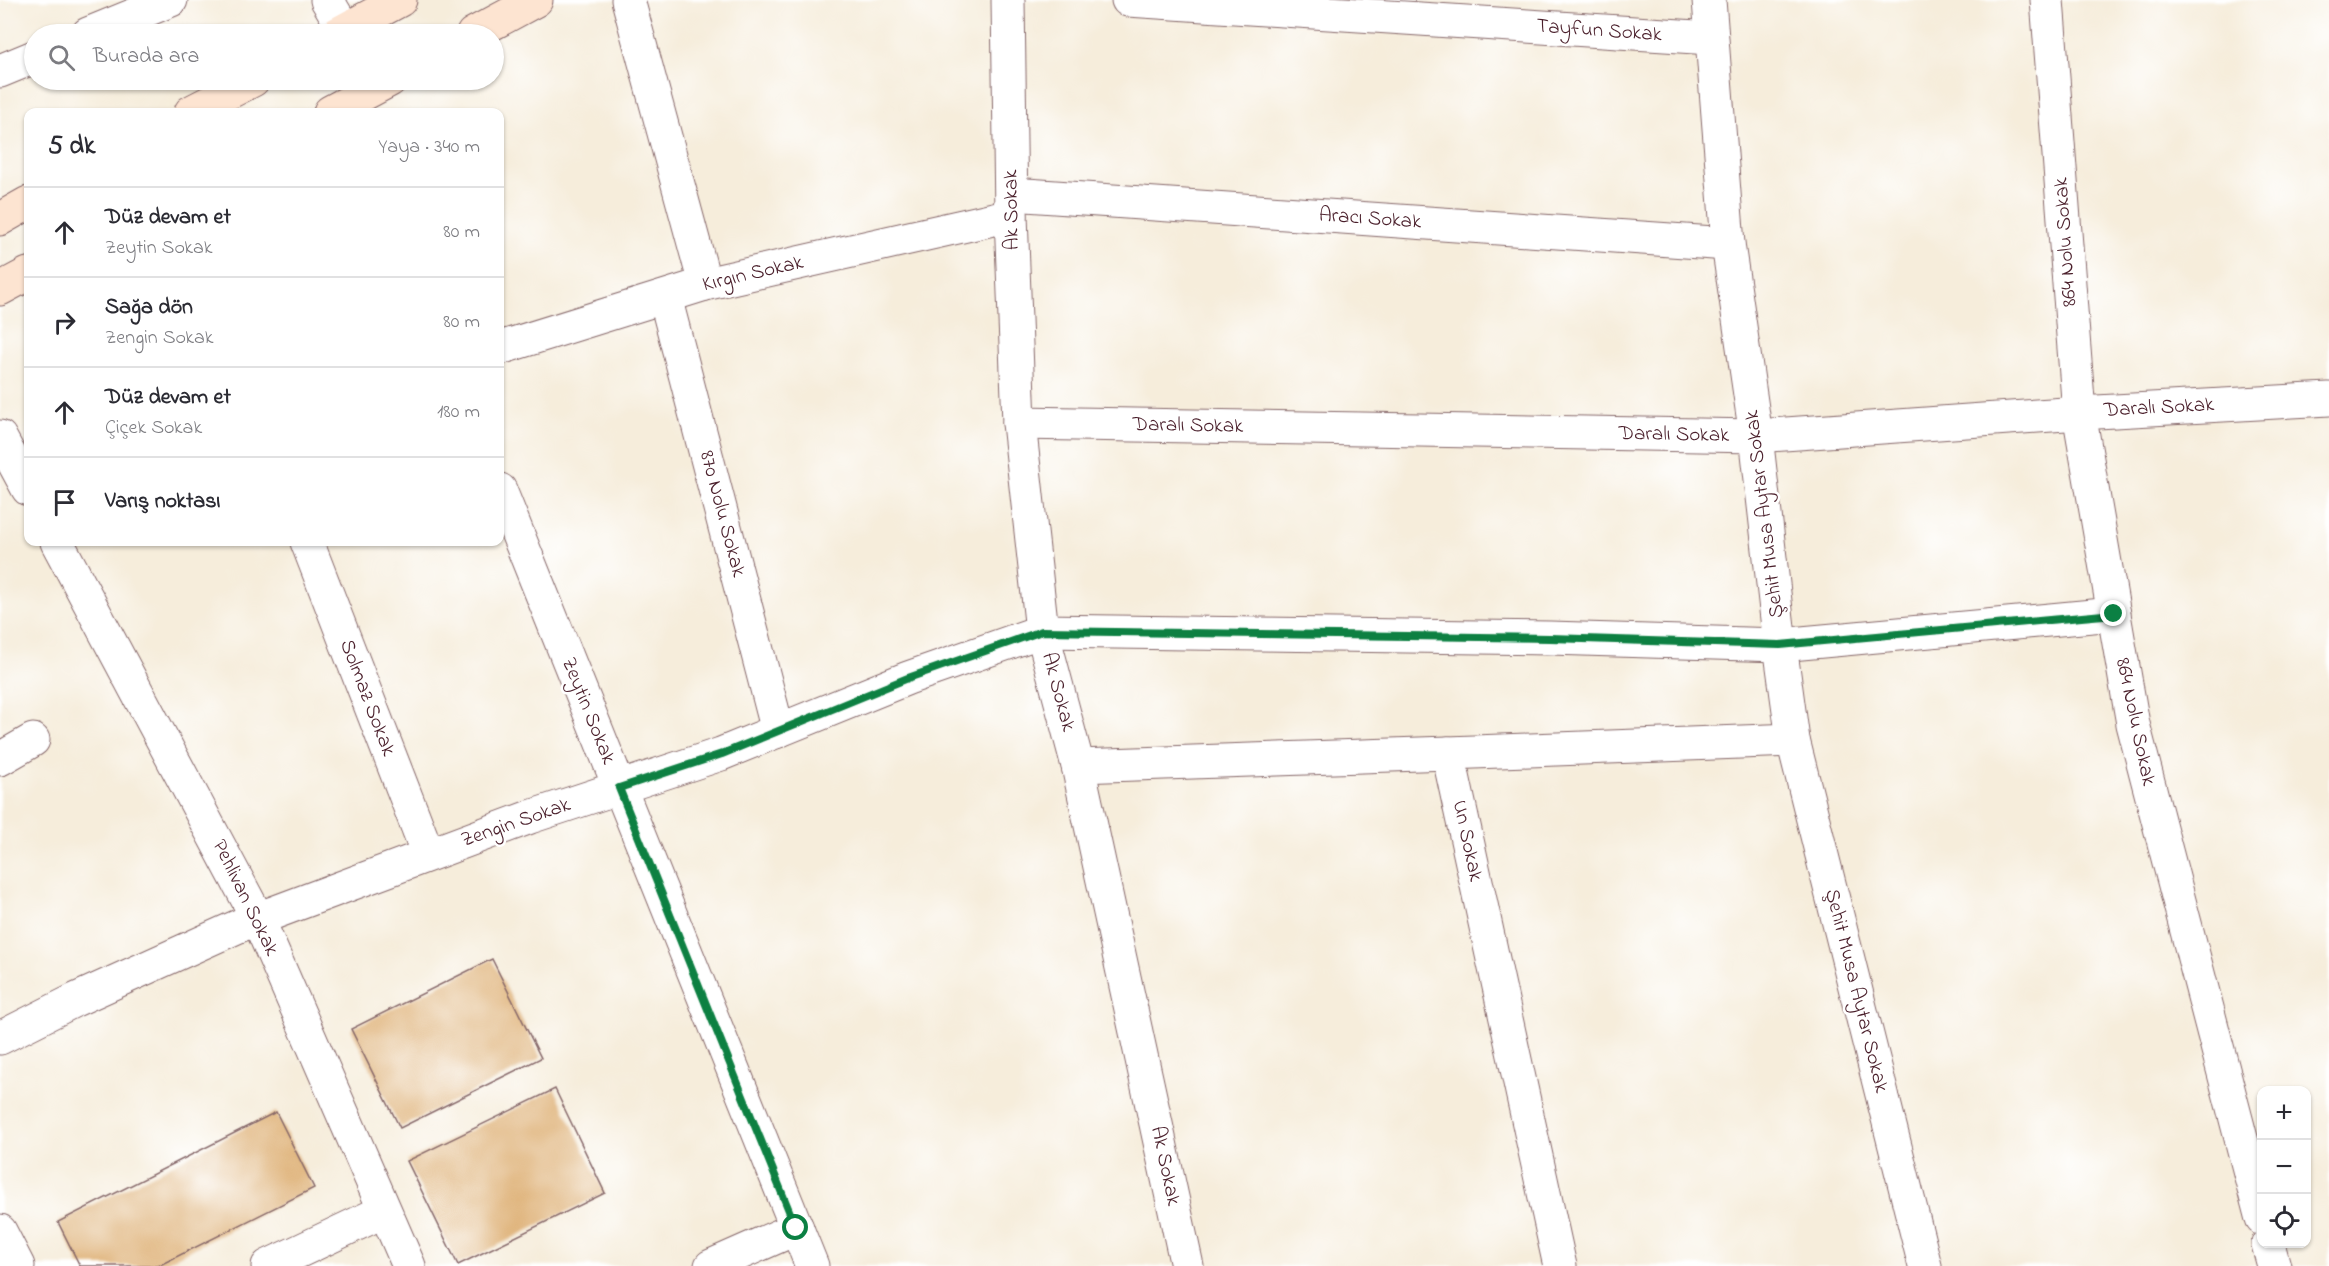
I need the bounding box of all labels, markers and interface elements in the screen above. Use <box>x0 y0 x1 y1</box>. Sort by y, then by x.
street label: Tayfun Sokak <box>1535 12 1664 52</box>
search box <box>24 24 504 90</box>
icon: search <box>45 41 78 74</box>
text: Burada ara <box>93 41 199 73</box>
text: 5 dk <box>48 128 95 166</box>
text: Yaya · 340 m <box>378 133 480 162</box>
street label: Ak Sokak <box>996 169 1028 251</box>
street label: 864 Nolu Sokak <box>2046 175 2085 308</box>
street label: Aracı Sokak <box>1318 200 1423 238</box>
text: Düz devam et <box>105 202 231 234</box>
icon: ahead <box>48 216 81 249</box>
text: 80 m <box>443 218 480 247</box>
text: Zeytin Sokak <box>105 234 213 263</box>
street label: Kırgın Sokak <box>700 248 808 302</box>
text: Sağa dön <box>105 292 193 324</box>
icon: right <box>48 306 81 339</box>
text: 80 m <box>443 308 480 337</box>
text: Zengin Sokak <box>105 324 214 353</box>
text: Düz devam et <box>105 382 231 414</box>
street label: Daralı Sokak <box>2102 390 2216 426</box>
icon: ahead <box>48 396 81 429</box>
text: 180 m <box>437 398 480 427</box>
street label: Şehit Musa Aytar Sokak <box>1737 407 1795 620</box>
street label: Daralı Sokak <box>1131 410 1244 442</box>
text: Çiçek Sokak <box>105 414 202 443</box>
street label: Daralı Sokak <box>1617 419 1730 451</box>
street label: 870 Nolu Sokak <box>691 448 753 581</box>
icon: arrive <box>48 486 81 519</box>
text: Varış noktası <box>105 486 220 518</box>
route end <box>2100 600 2126 626</box>
street label: Solmaz Sokak <box>331 635 403 761</box>
street label: Ak Sokak <box>1033 649 1083 736</box>
street label: Zeytin Sokak <box>551 653 623 770</box>
street label: 864 Nolu Sokak <box>2107 655 2163 789</box>
street label: Zengin Sokak <box>457 790 576 858</box>
street label: Un Sokak <box>1444 798 1490 885</box>
street label: Pehlivan Sokak <box>204 835 286 962</box>
street label: Şehit Musa Aytar Sokak <box>1814 886 1896 1097</box>
map controls <box>2257 1086 2311 1248</box>
button: + <box>2257 1086 2311 1140</box>
street label: Ak Sokak <box>1142 1123 1188 1209</box>
button: − <box>2257 1140 2311 1194</box>
button: locate <box>2257 1194 2311 1248</box>
route start <box>782 1214 808 1240</box>

